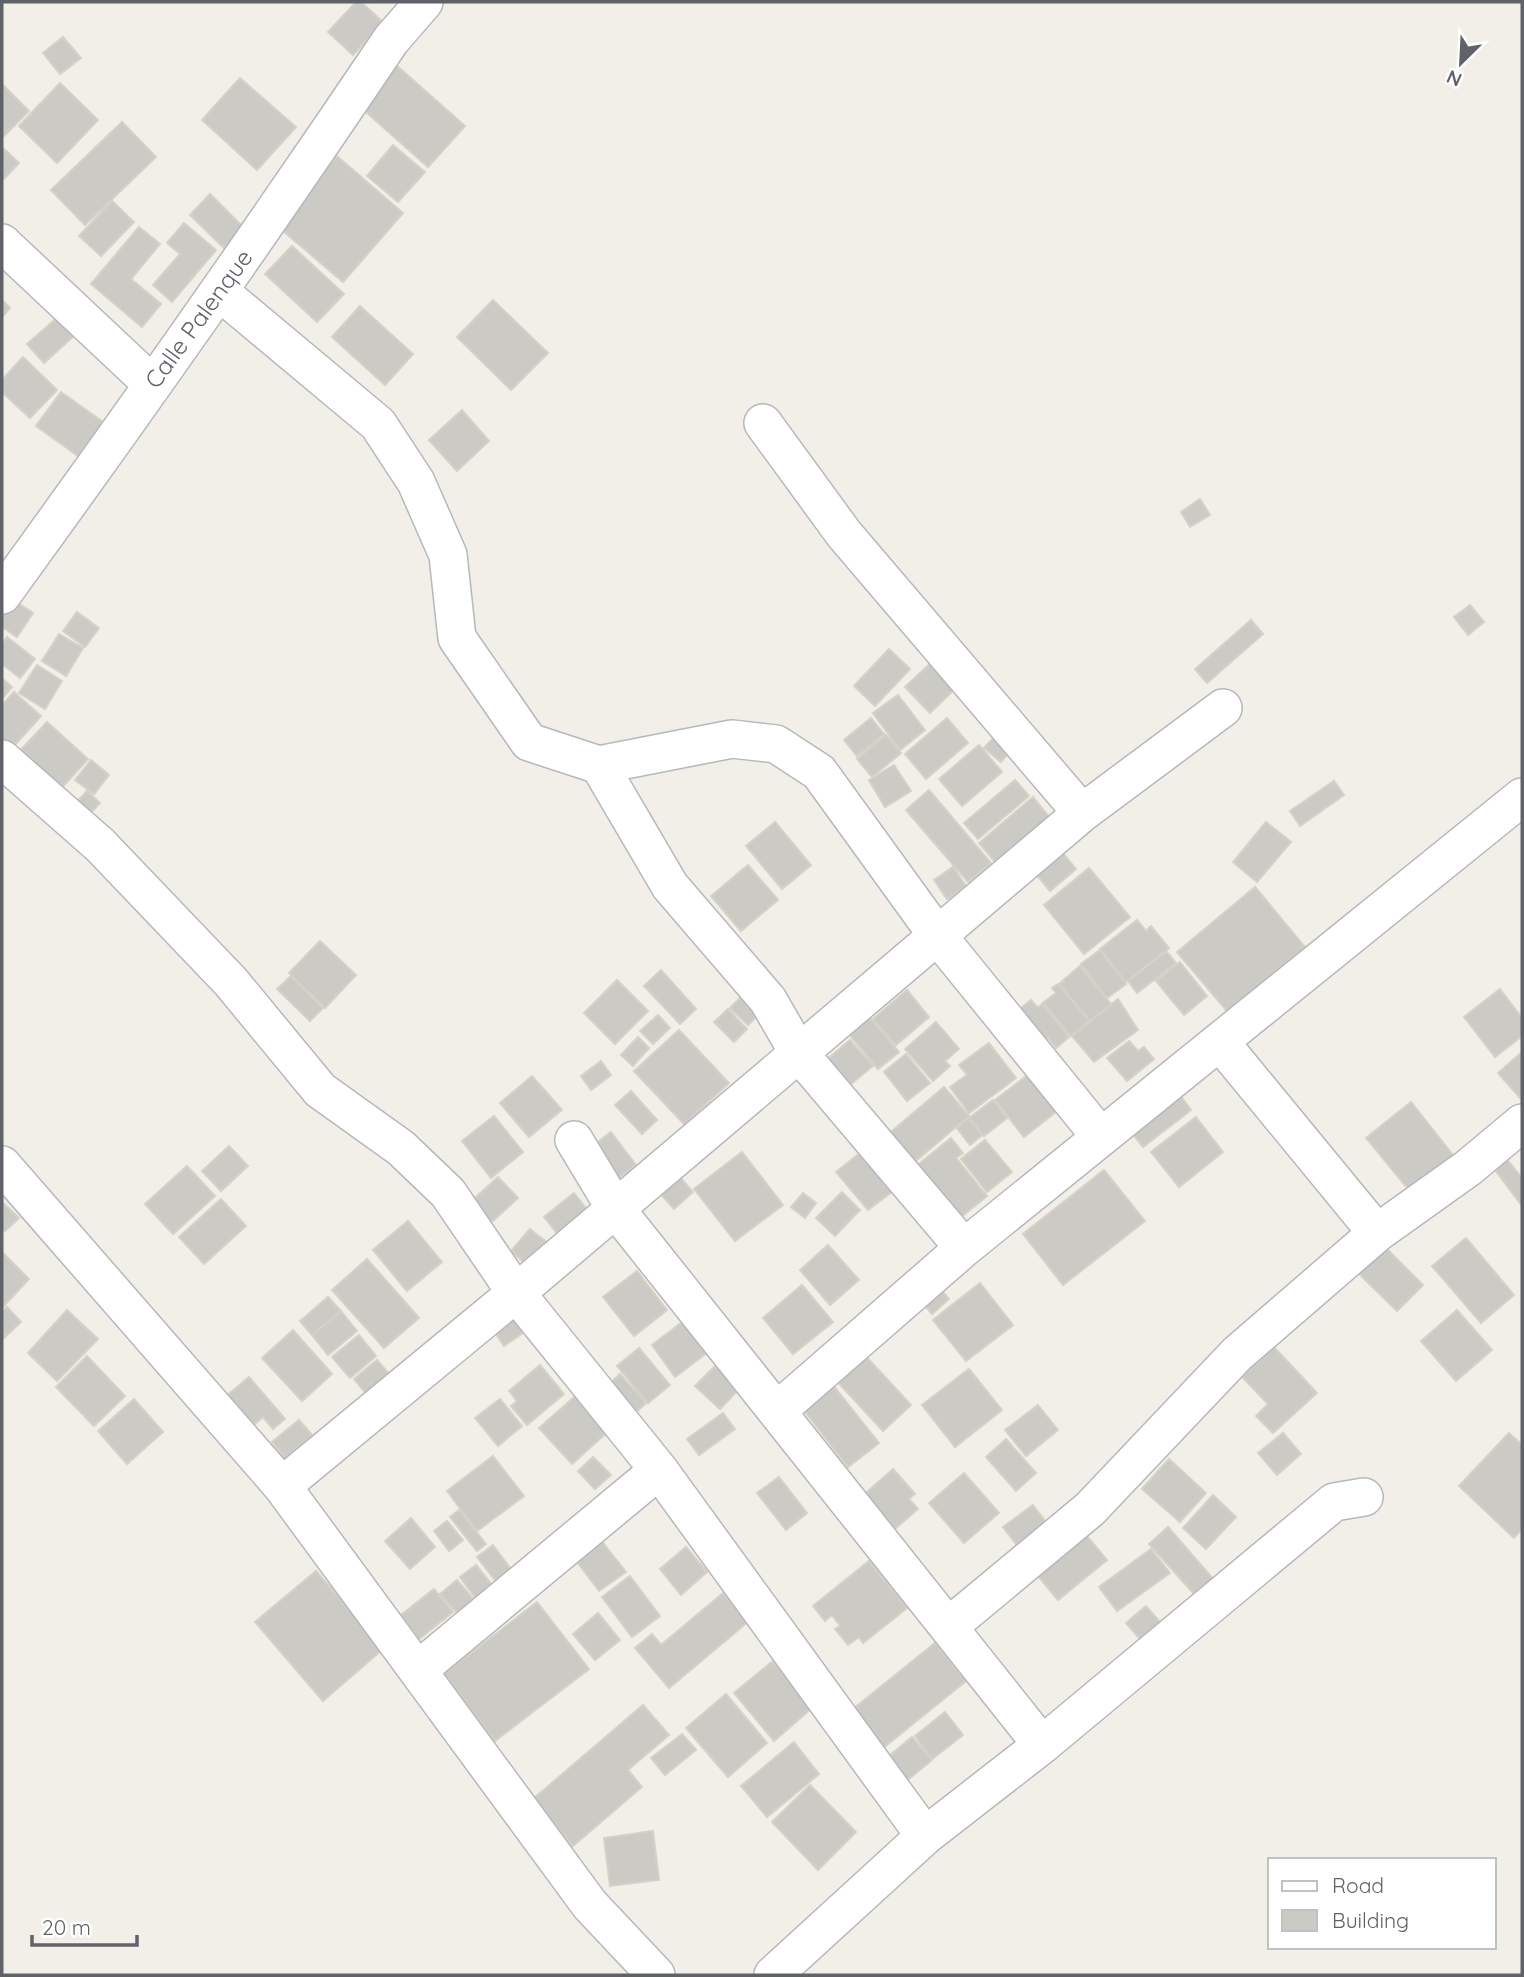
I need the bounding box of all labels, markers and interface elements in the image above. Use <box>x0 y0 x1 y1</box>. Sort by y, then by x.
north arrow <box>1426 28 1496 98</box>
text: N <box>1443 65 1465 92</box>
street label: Calle Palenque <box>138 243 259 394</box>
legend <box>1268 1858 1496 1949</box>
text: Road <box>1332 1872 1384 1898</box>
scale bar <box>32 1904 136 1948</box>
text: Building <box>1332 1907 1409 1933</box>
text: 20 m <box>42 1914 91 1940</box>

